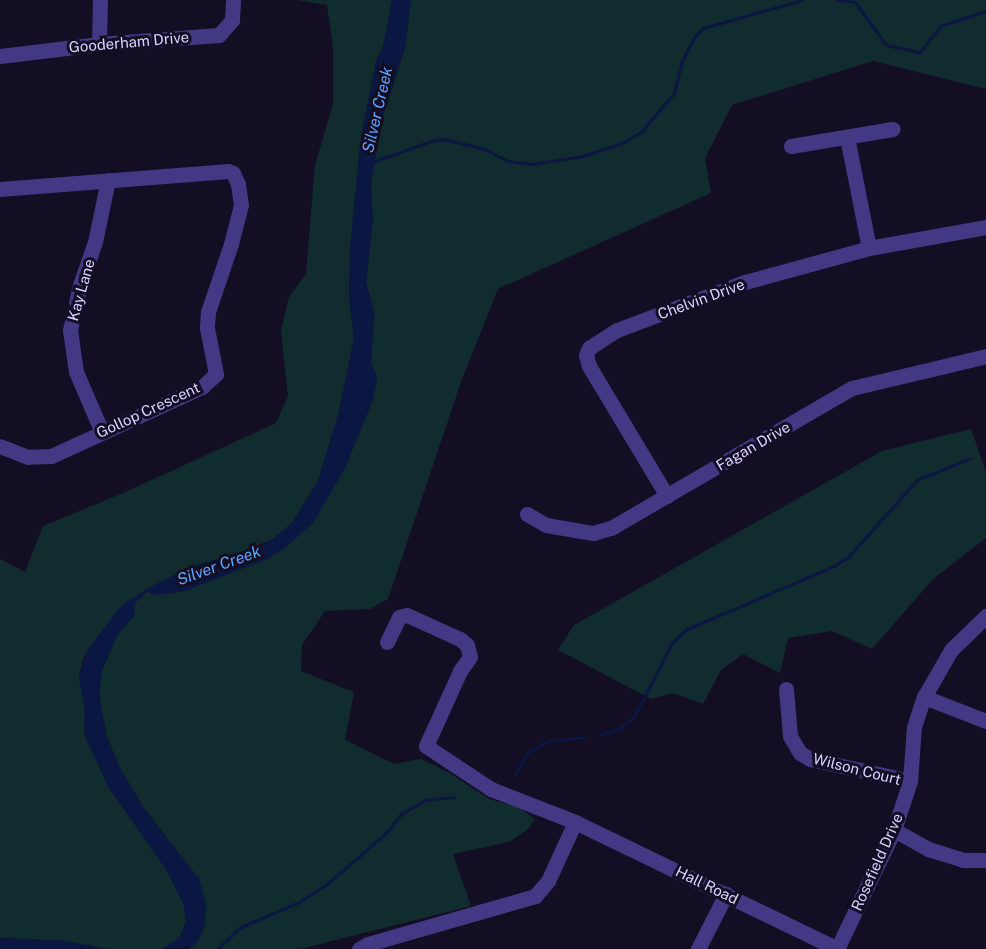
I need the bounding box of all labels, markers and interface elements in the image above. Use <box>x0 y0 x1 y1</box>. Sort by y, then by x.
street label: Gooderham Drive <box>68 28 190 56</box>
water label: Silver Creek <box>359 65 397 155</box>
street label: Kay Lane <box>64 257 98 323</box>
street label: Chelvin Drive <box>655 275 747 323</box>
street label: Gollop Crescent <box>93 378 203 442</box>
street label: Fagan Drive <box>713 418 793 474</box>
water label: Silver Creek <box>174 542 264 590</box>
street label: Wilson Court <box>811 749 903 789</box>
street label: Rosefield Drive <box>847 810 907 914</box>
street label: Hall Road <box>673 862 741 908</box>

